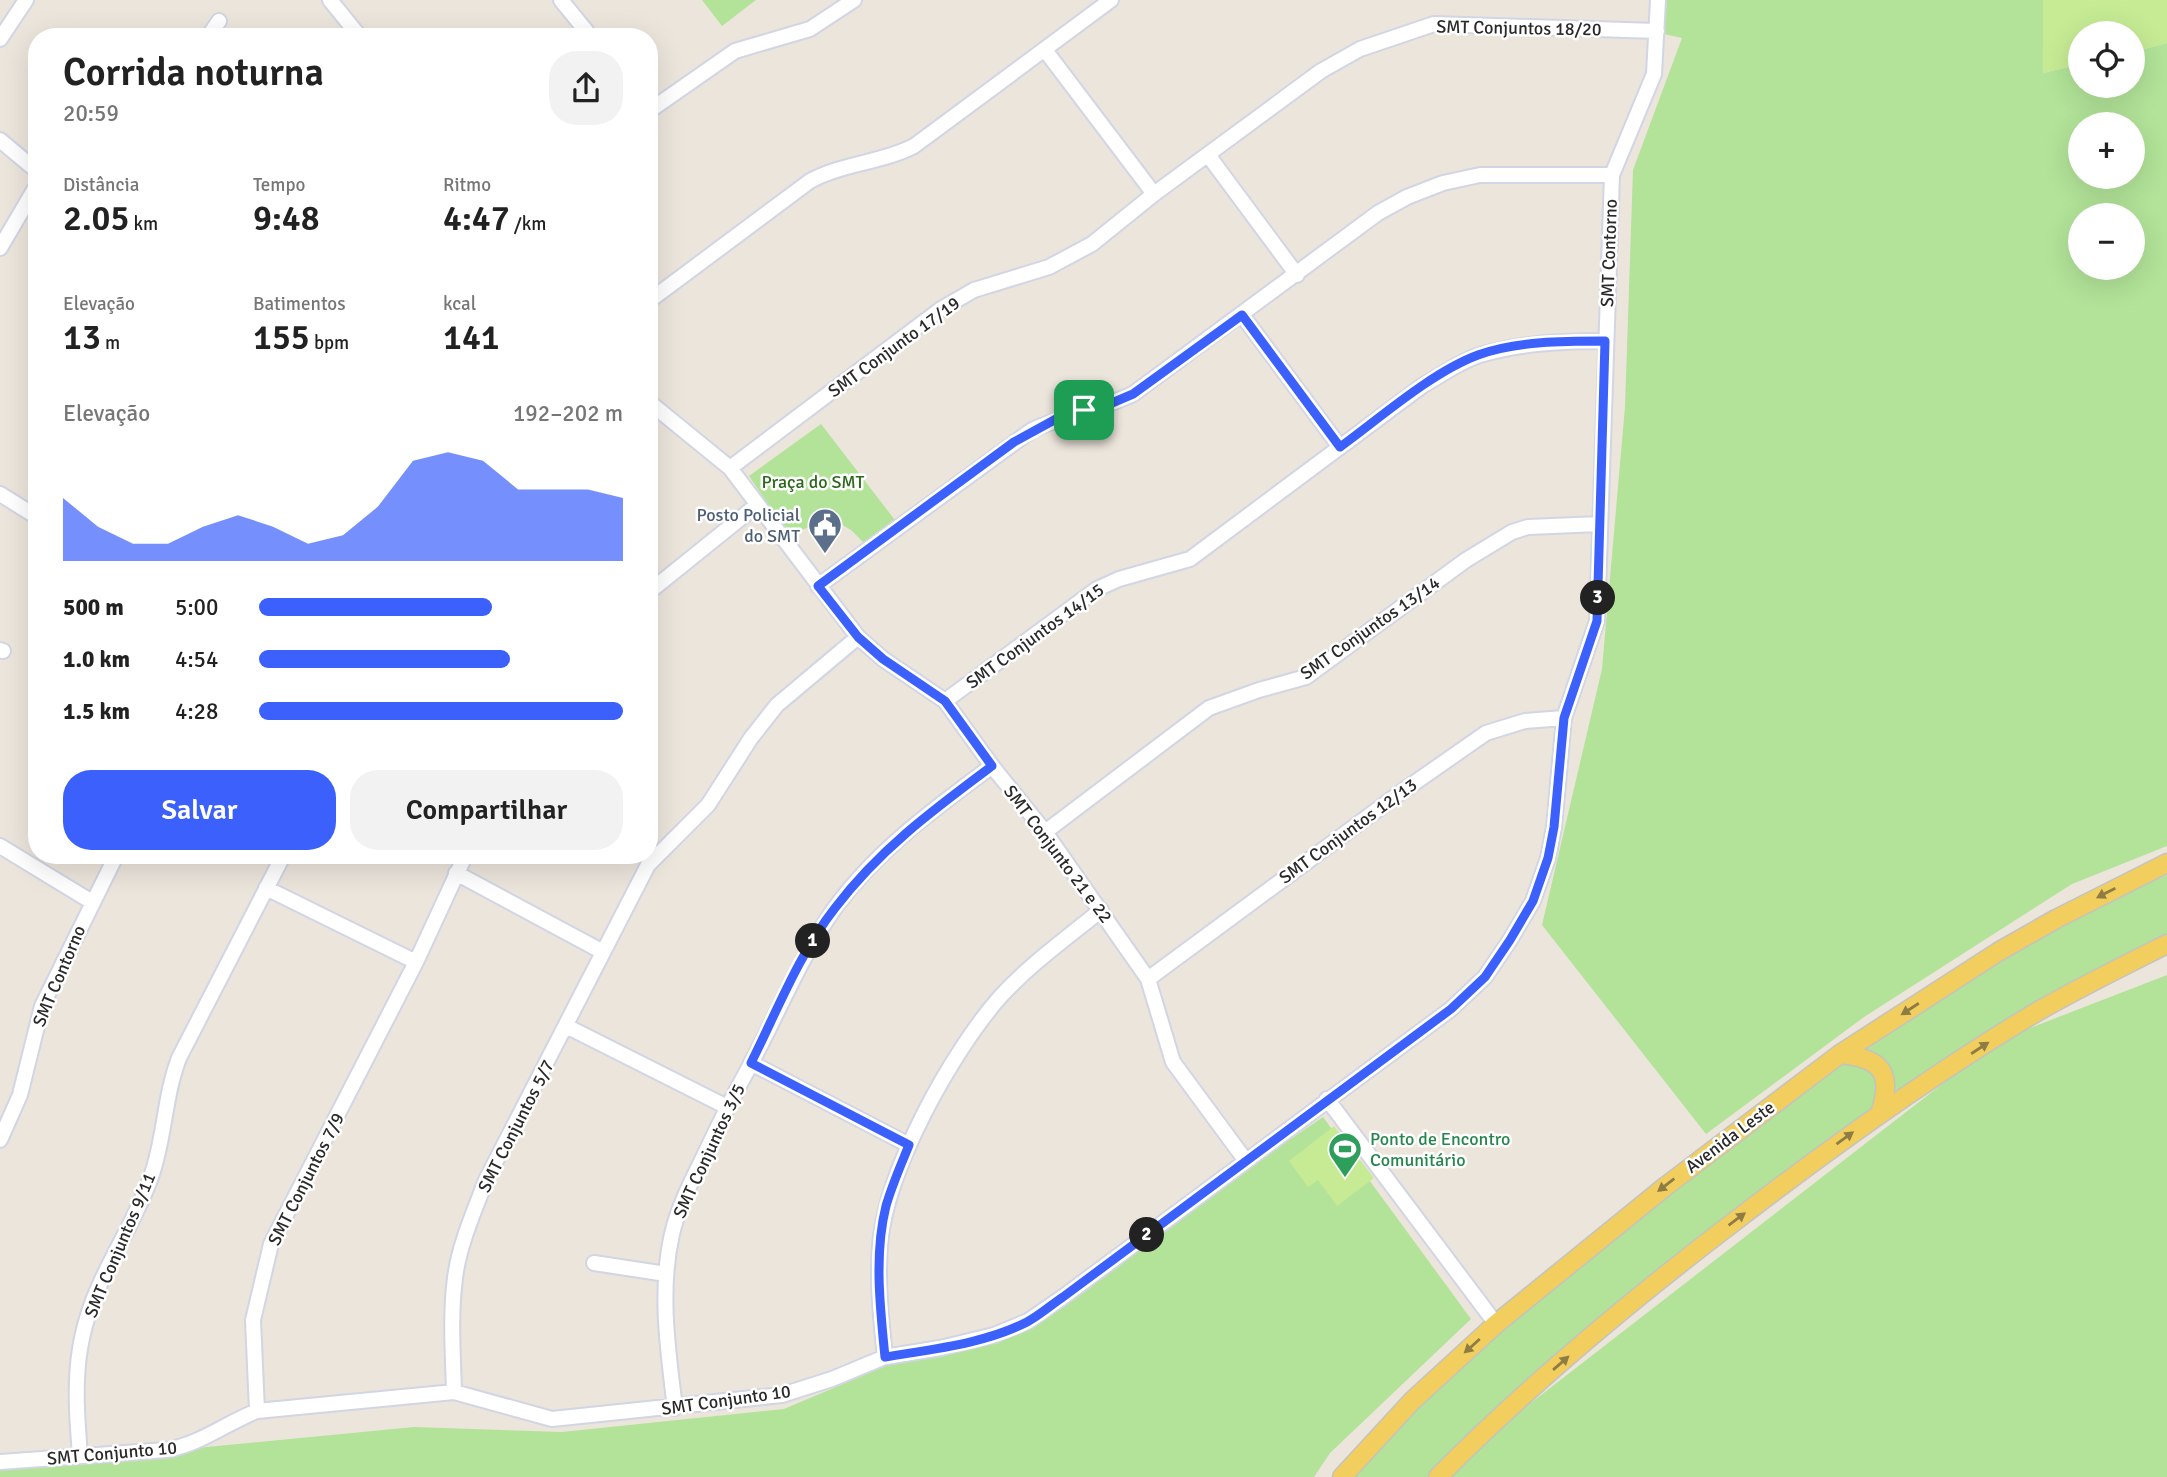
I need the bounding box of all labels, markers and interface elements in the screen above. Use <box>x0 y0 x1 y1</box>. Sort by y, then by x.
street label: SMT Conjuntos 18/20 <box>1436 16 1602 40</box>
map controls <box>2068 21 2145 280</box>
button: locate <box>2068 21 2145 98</box>
text: Corrida noturna <box>63 49 324 96</box>
button: share <box>549 51 623 125</box>
text: 20:59 <box>63 99 119 128</box>
button: + <box>2068 112 2145 189</box>
text: Distância <box>63 173 139 197</box>
text: Tempo <box>253 173 305 197</box>
text: Ritmo <box>443 173 491 197</box>
text: 2.05 <box>63 197 129 240</box>
text: 9:48 <box>253 197 320 240</box>
text: 4:47 <box>443 197 510 240</box>
street label: SMT Contorno <box>1596 199 1622 307</box>
button: − <box>2068 203 2145 280</box>
text: km <box>129 212 158 236</box>
text: /km <box>510 212 546 236</box>
text: Elevação <box>63 292 135 316</box>
text: Batimentos <box>253 292 346 316</box>
text: kcal <box>443 292 476 316</box>
street label: SMT Conjunto 17/19 <box>824 292 964 402</box>
text: 13 <box>63 316 101 359</box>
text: 155 <box>253 316 310 359</box>
text: 141 <box>443 316 500 359</box>
text: m <box>101 331 120 355</box>
text: bpm <box>310 331 349 355</box>
pin <box>1054 380 1114 440</box>
icon: arrive <box>1065 391 1103 429</box>
text: Elevação <box>63 399 150 428</box>
text: 192–202 m <box>513 399 623 428</box>
park label: Praça do SMT <box>762 471 865 493</box>
place label: Posto Policial do SMT <box>696 504 800 547</box>
public building icon: Posto Policial do SMT <box>806 506 844 555</box>
street label: SMT Conjuntos 13/14 <box>1296 571 1444 684</box>
street label: SMT Conjuntos 14/15 <box>962 579 1108 693</box>
pin: 3 <box>1580 580 1616 616</box>
text: 3 <box>1592 585 1603 609</box>
text: 500 m <box>63 593 124 622</box>
text: 5:00 <box>175 593 218 622</box>
text: 1.0 km <box>63 645 130 674</box>
text: 4:54 <box>175 645 218 674</box>
text: 1.5 km <box>63 697 130 726</box>
text: 4:28 <box>175 697 218 726</box>
button: Salvar <box>63 770 336 850</box>
button: Compartilhar <box>350 770 623 850</box>
street label: SMT Conjuntos 12/13 <box>1275 774 1421 888</box>
street label: SMT Conjunto 21 e 22 <box>999 781 1117 927</box>
one-way arrow <box>2096 888 2116 899</box>
street label: SMT Contorno <box>28 922 90 1030</box>
pin: 1 <box>796 923 830 958</box>
text: 1 <box>807 928 818 952</box>
one-way arrow <box>1901 1002 1919 1016</box>
one-way arrow <box>1970 1041 1990 1054</box>
street label: SMT Conjuntos 5/7 <box>473 1056 559 1196</box>
street label: SMT Conjuntos 3/5 <box>668 1080 750 1222</box>
street label: Avenida Leste <box>1681 1096 1779 1178</box>
street label: SMT Conjuntos 7/9 <box>263 1109 349 1249</box>
place label: Ponto de Encontro Comunitário <box>1370 1128 1510 1171</box>
sports icon: Ponto de Encontro Comunitário <box>1326 1130 1364 1179</box>
one-way arrow <box>1836 1131 1854 1145</box>
street label: SMT Conjuntos 9/11 <box>79 1169 161 1321</box>
one-way arrow <box>1658 1178 1676 1193</box>
one-way arrow <box>1728 1213 1746 1227</box>
pin: 2 <box>1130 1218 1164 1252</box>
text: 2 <box>1141 1222 1152 1246</box>
one-way arrow <box>1463 1338 1481 1354</box>
one-way arrow <box>1552 1355 1570 1371</box>
street label: SMT Conjunto 10 <box>660 1380 792 1420</box>
street label: SMT Conjunto 10 <box>46 1436 178 1470</box>

